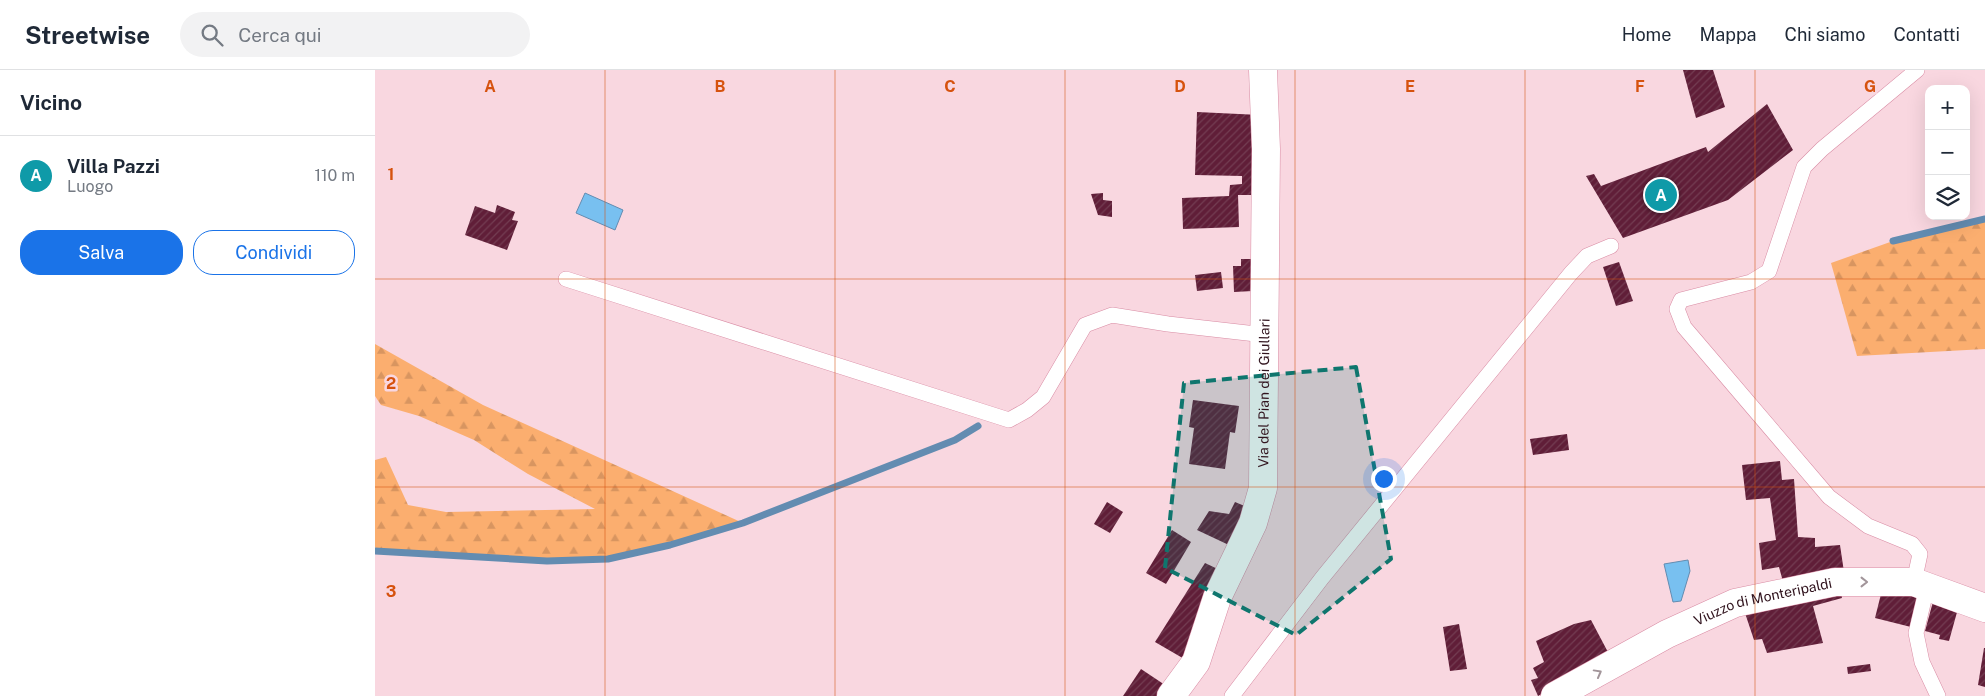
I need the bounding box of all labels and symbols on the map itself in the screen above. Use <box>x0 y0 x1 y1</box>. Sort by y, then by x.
text: A <box>484 77 496 96</box>
text: B <box>715 77 726 96</box>
text: C <box>944 77 956 96</box>
text: D <box>1174 77 1186 96</box>
text: E <box>1405 77 1415 96</box>
text: F <box>1635 77 1645 96</box>
text: G <box>1864 77 1876 96</box>
text: 1 <box>388 165 394 184</box>
pin: A <box>1645 176 1677 214</box>
street label: Via del Pian dei Giullari <box>1255 318 1272 468</box>
text: 2 <box>386 374 396 393</box>
your location <box>1371 466 1397 492</box>
street label: Viuzzo di Monteripaldi <box>1691 575 1833 629</box>
one-way arrow <box>1860 577 1868 587</box>
text: 3 <box>386 582 396 601</box>
one-way arrow <box>1592 669 1601 679</box>

